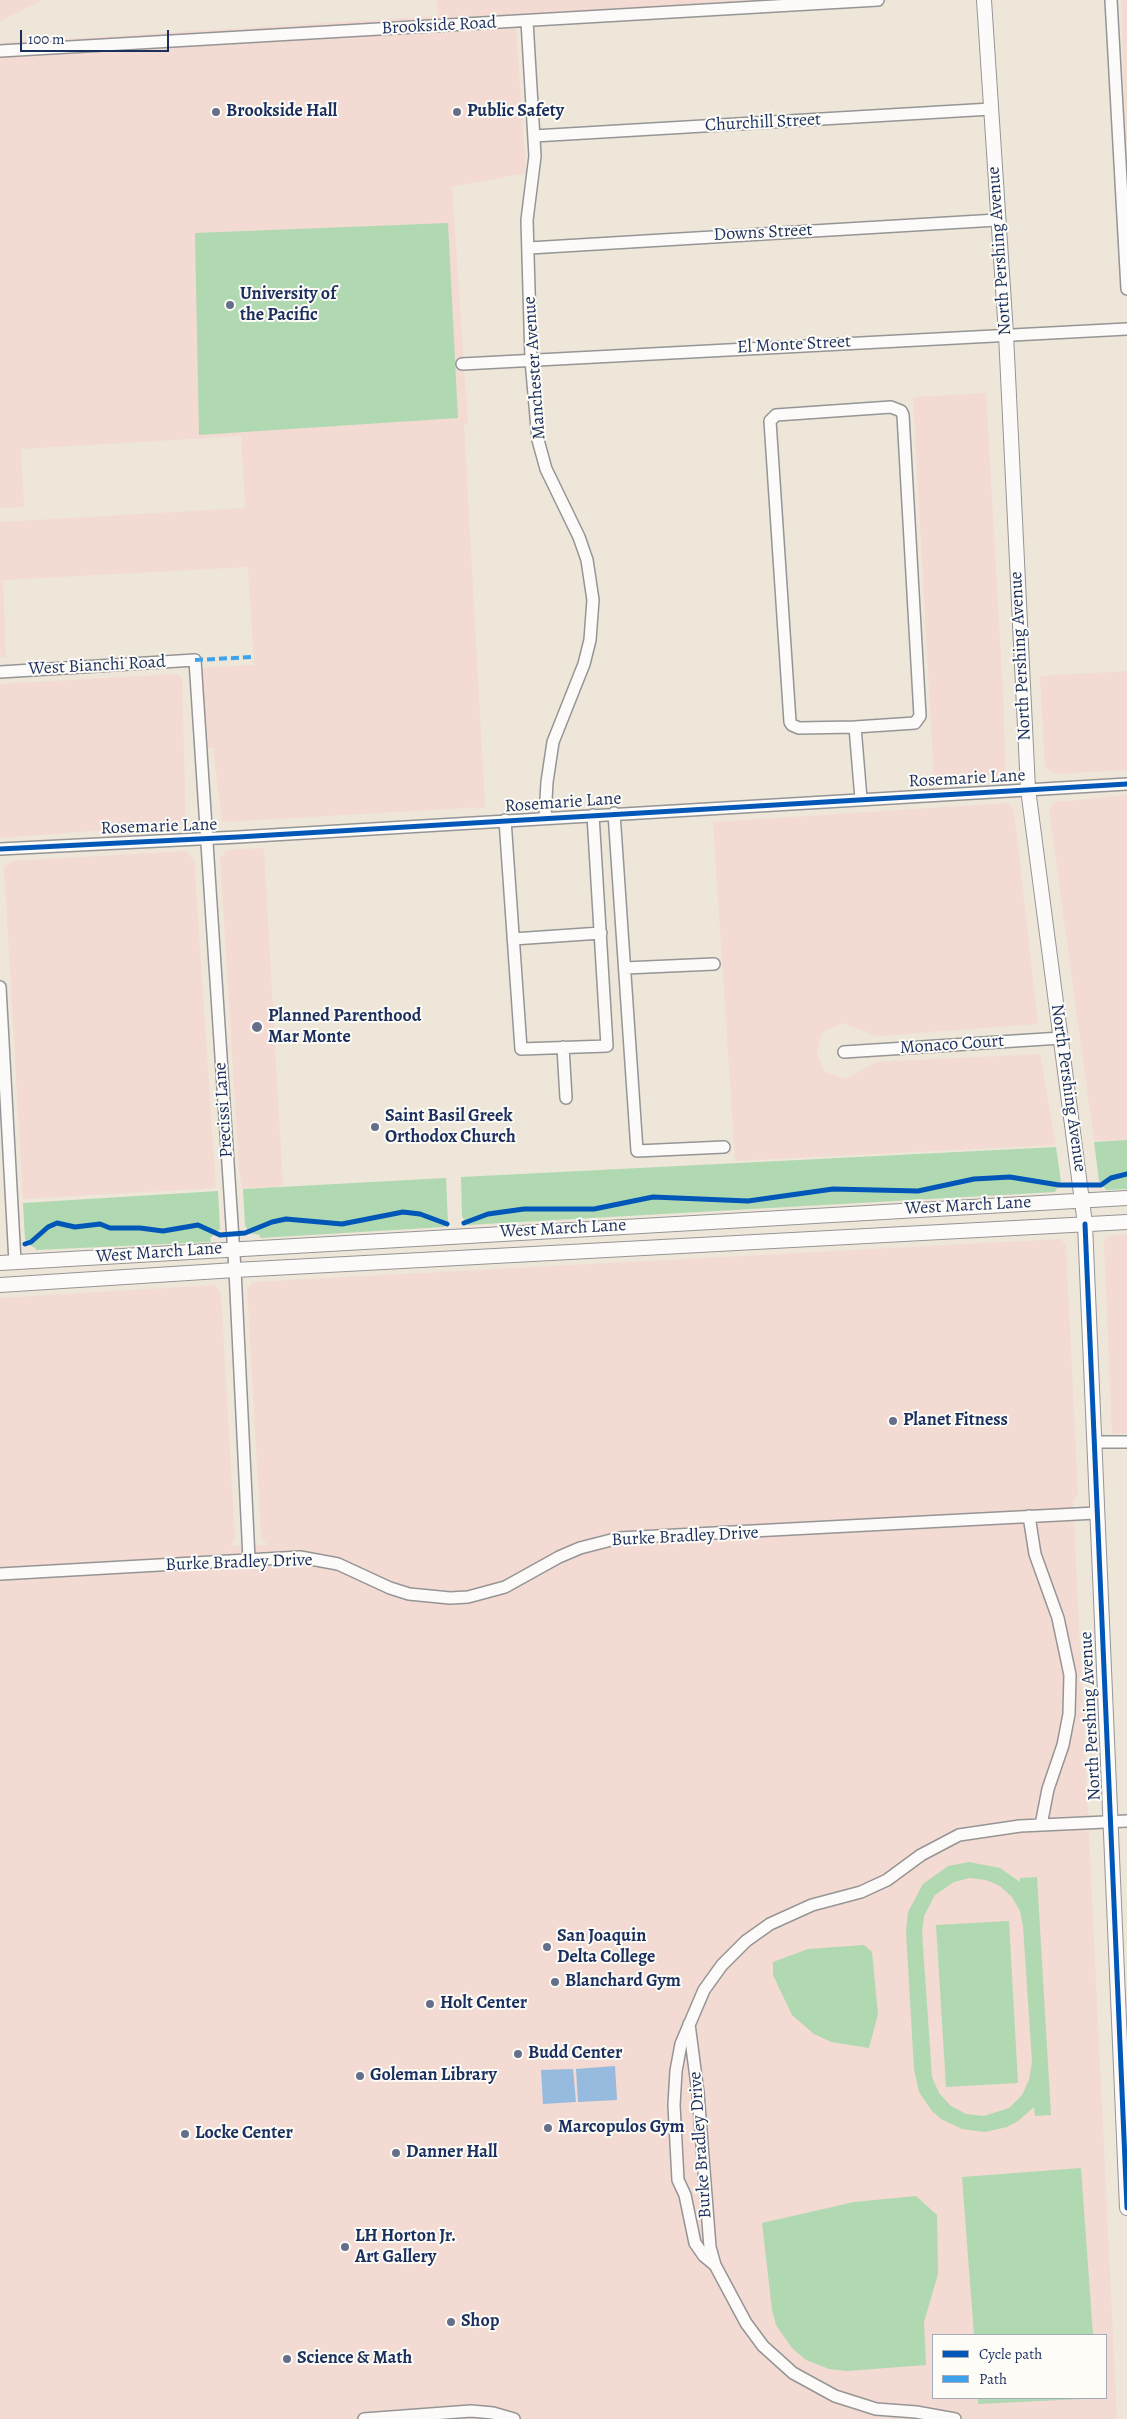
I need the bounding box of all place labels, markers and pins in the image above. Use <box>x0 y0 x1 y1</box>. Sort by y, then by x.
place label: Brookside Hall <box>226 101 337 123</box>
place label: Public Safety <box>467 101 564 123</box>
marker: Brookside Hall <box>210 106 222 118</box>
marker: Public Safety <box>451 106 463 118</box>
place label: University of the Pacific <box>240 284 336 326</box>
marker: University of the Pacific <box>224 299 236 311</box>
place label: Planned Parenthood Mar Monte <box>268 1006 421 1048</box>
marker: Planned Parenthood Mar Monte <box>250 1020 264 1034</box>
place label: Saint Basil Greek Orthodox Church <box>385 1106 516 1148</box>
marker: Saint Basil Greek Orthodox Church <box>369 1121 381 1133</box>
place label: Planet Fitness <box>903 1410 1008 1432</box>
marker: Planet Fitness <box>887 1415 899 1427</box>
place label: San Joaquin Delta College <box>557 1926 655 1968</box>
marker: San Joaquin Delta College <box>541 1941 553 1953</box>
place label: Blanchard Gym <box>565 1971 681 1993</box>
marker: Blanchard Gym <box>549 1976 561 1988</box>
place label: Holt Center <box>440 1993 527 2015</box>
marker: Holt Center <box>424 1998 436 2010</box>
place label: Budd Center <box>528 2043 623 2065</box>
marker: Budd Center <box>512 2048 524 2060</box>
place label: Goleman Library <box>370 2065 497 2087</box>
marker: Goleman Library <box>354 2070 366 2082</box>
place label: Marcopulos Gym <box>558 2117 684 2139</box>
marker: Marcopulos Gym <box>542 2122 554 2134</box>
place label: Locke Center <box>195 2123 293 2145</box>
marker: Locke Center <box>179 2128 191 2140</box>
place label: Danner Hall <box>406 2142 498 2164</box>
marker: Danner Hall <box>390 2147 402 2159</box>
place label: LH Horton Jr. Art Gallery <box>355 2226 456 2268</box>
marker: LH Horton Jr. Art Gallery <box>339 2241 351 2253</box>
place label: Shop <box>461 2311 499 2333</box>
marker: Shop <box>445 2316 457 2328</box>
place label: Science & Math <box>297 2348 412 2370</box>
marker: Science & Math <box>281 2353 293 2365</box>

